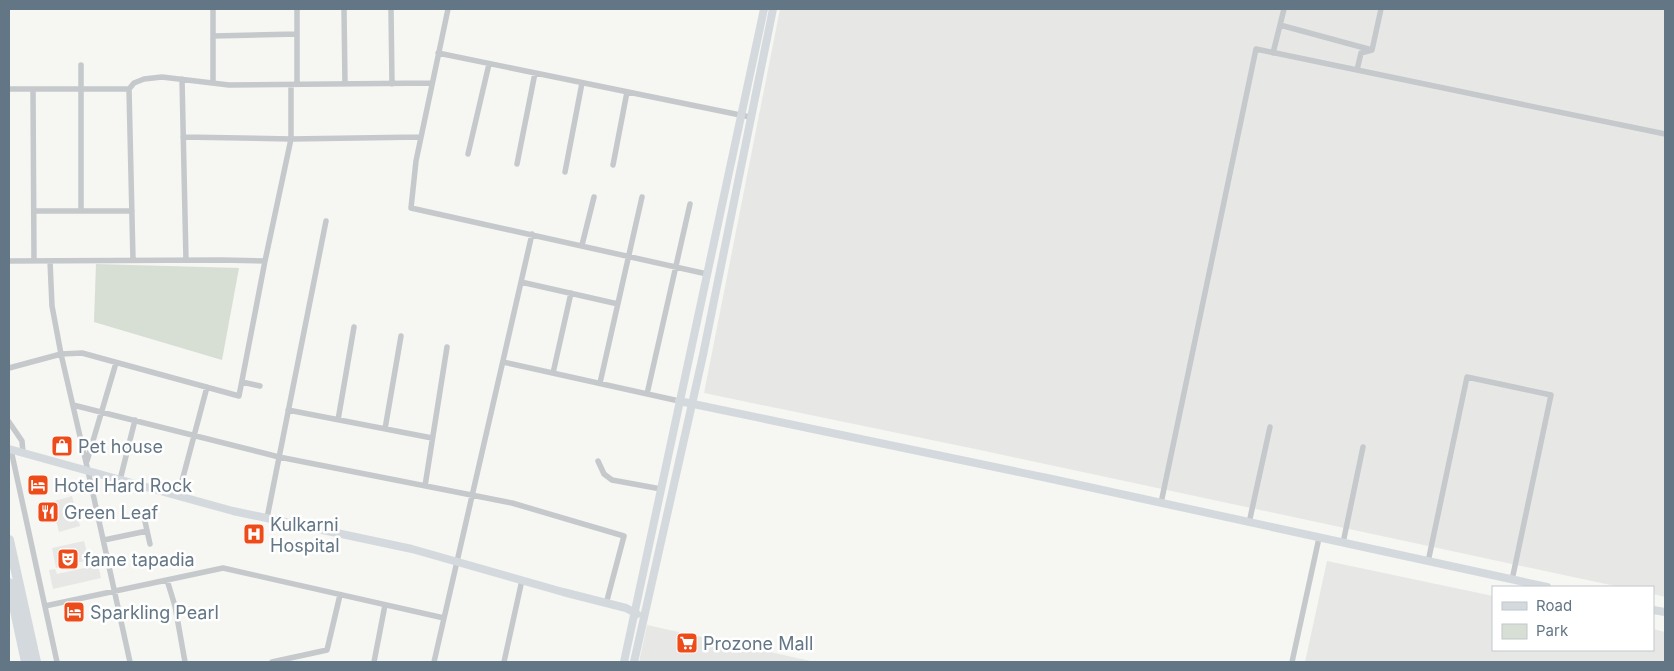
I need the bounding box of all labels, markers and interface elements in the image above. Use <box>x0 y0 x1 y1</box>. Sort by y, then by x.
shop icon: Pet house <box>50 434 74 458</box>
place label: Pet house <box>78 436 163 457</box>
hotel icon: Hotel Hard Rock <box>26 473 50 497</box>
place label: Hotel Hard Rock <box>54 475 192 496</box>
restaurant icon: Green Leaf <box>36 500 60 524</box>
place label: Green Leaf <box>64 502 159 523</box>
place label: Kulkarni Hospital <box>270 514 340 556</box>
hospital icon: Kulkarni Hospital <box>242 522 266 546</box>
theatre icon: fame tapadia <box>56 547 80 571</box>
place label: fame tapadia <box>84 549 195 570</box>
legend <box>1492 586 1654 651</box>
text: Road <box>1536 596 1572 615</box>
hotel icon: Sparkling Pearl <box>62 600 86 624</box>
place label: Sparkling Pearl <box>90 602 219 623</box>
text: Park <box>1536 621 1569 640</box>
supermarket icon: Prozone Mall <box>675 631 699 655</box>
place label: Prozone Mall <box>703 633 813 654</box>

